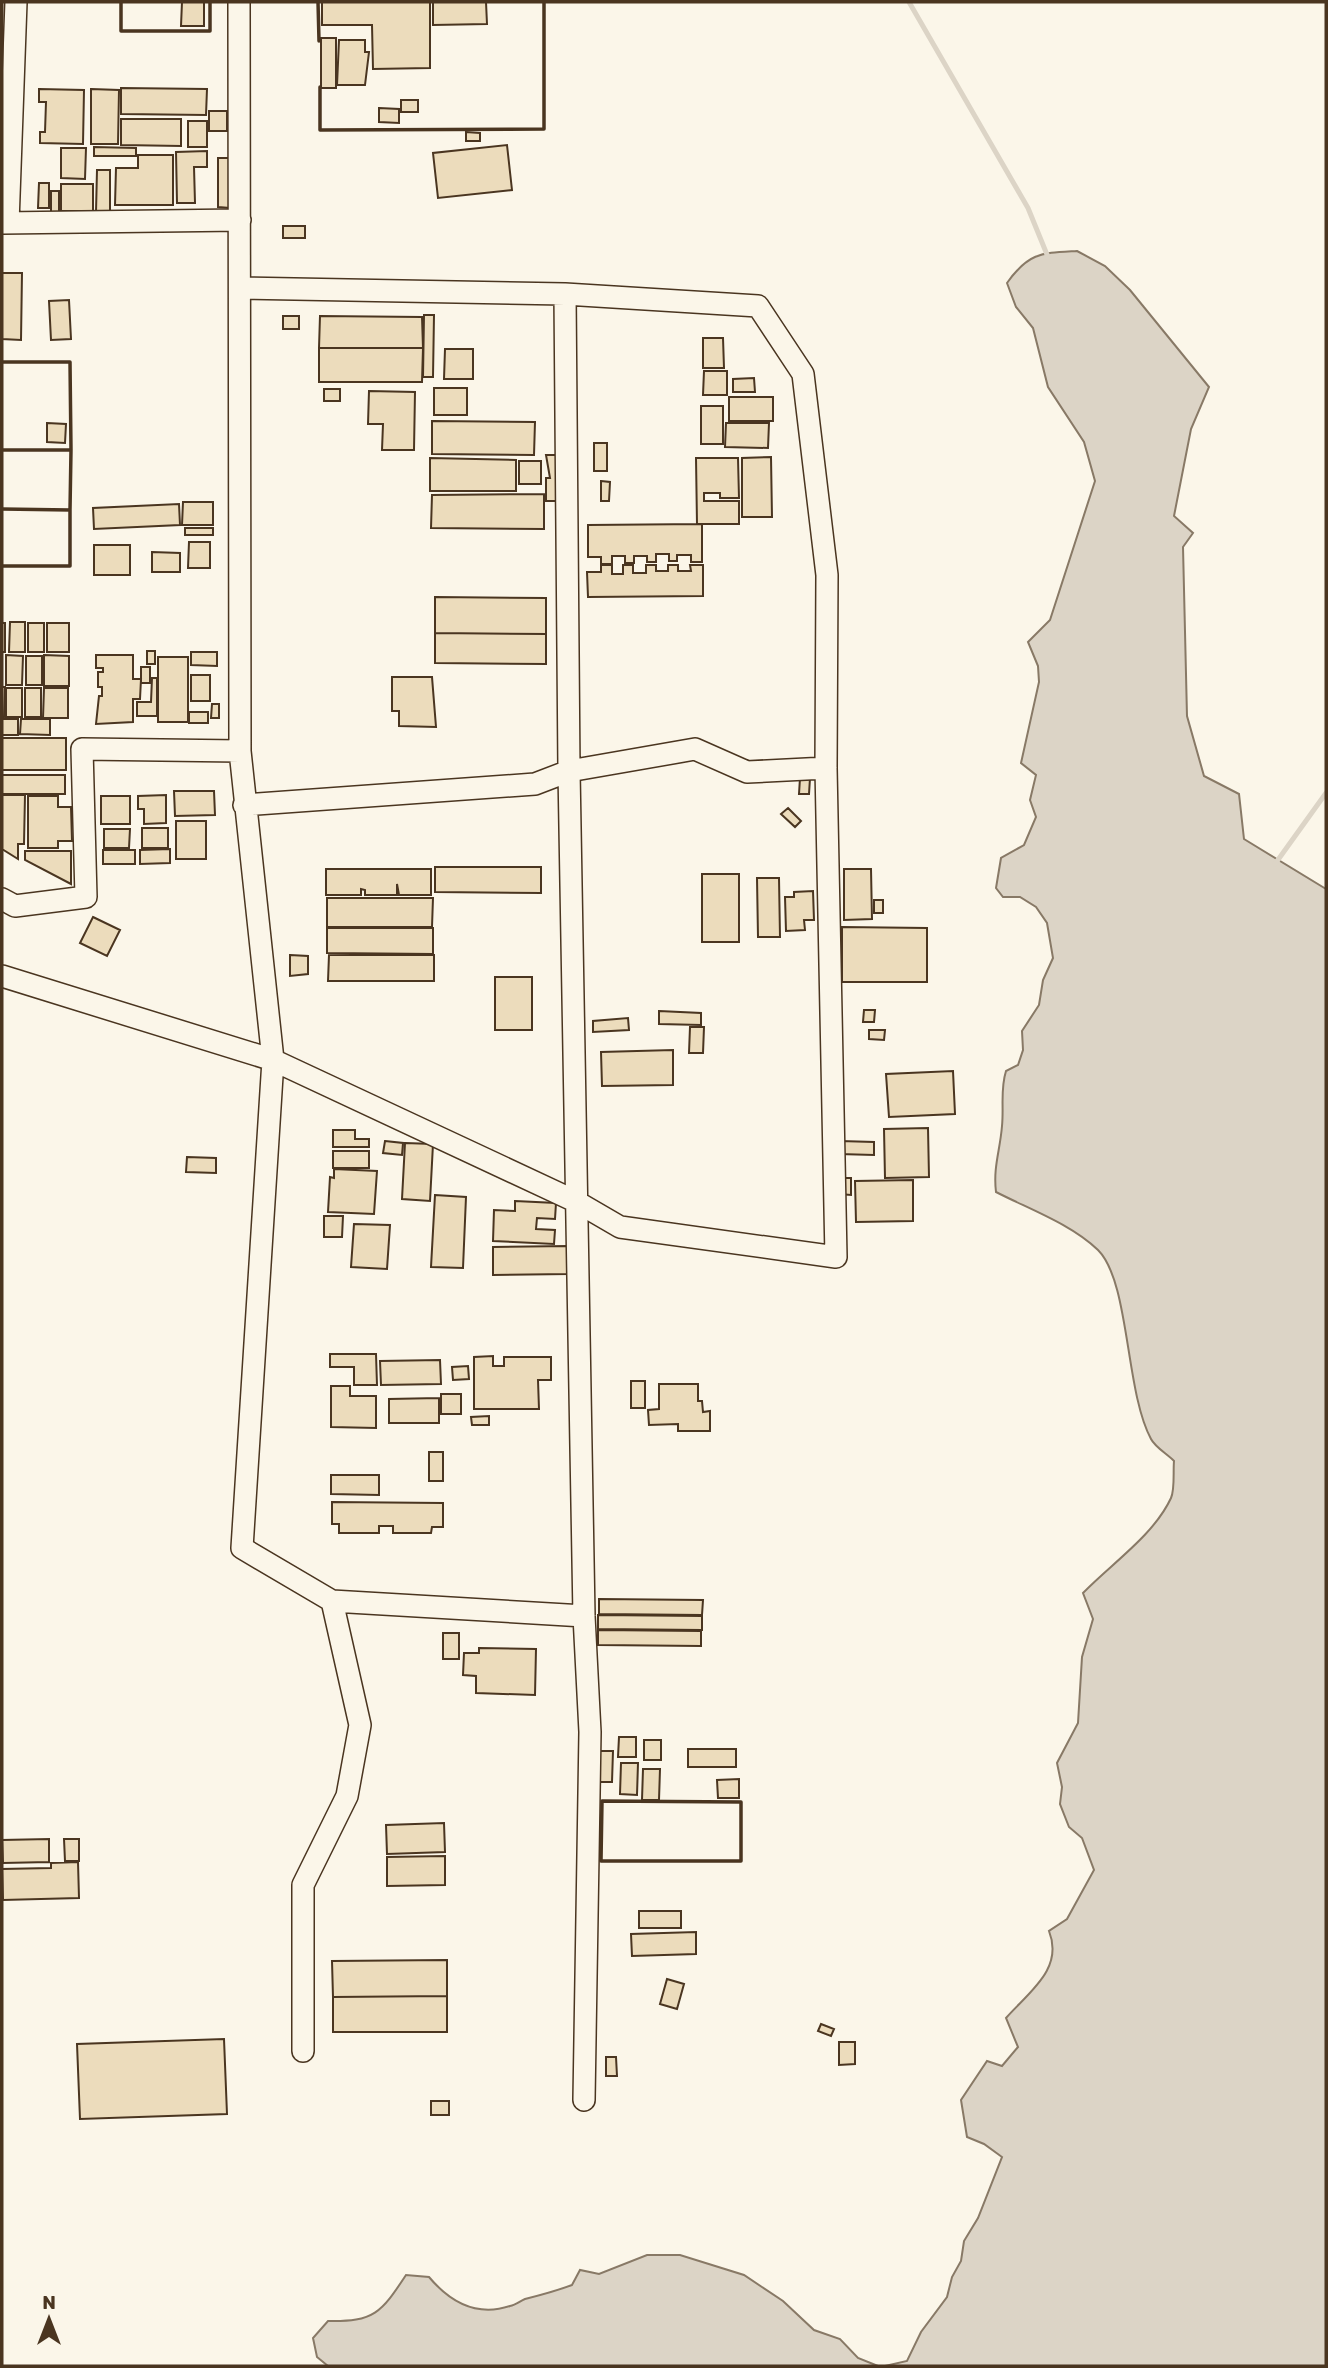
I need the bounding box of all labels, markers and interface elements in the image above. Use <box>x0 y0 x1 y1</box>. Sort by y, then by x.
north arrow <box>14 2284 84 2354</box>
text: N <box>42 2291 56 2314</box>

